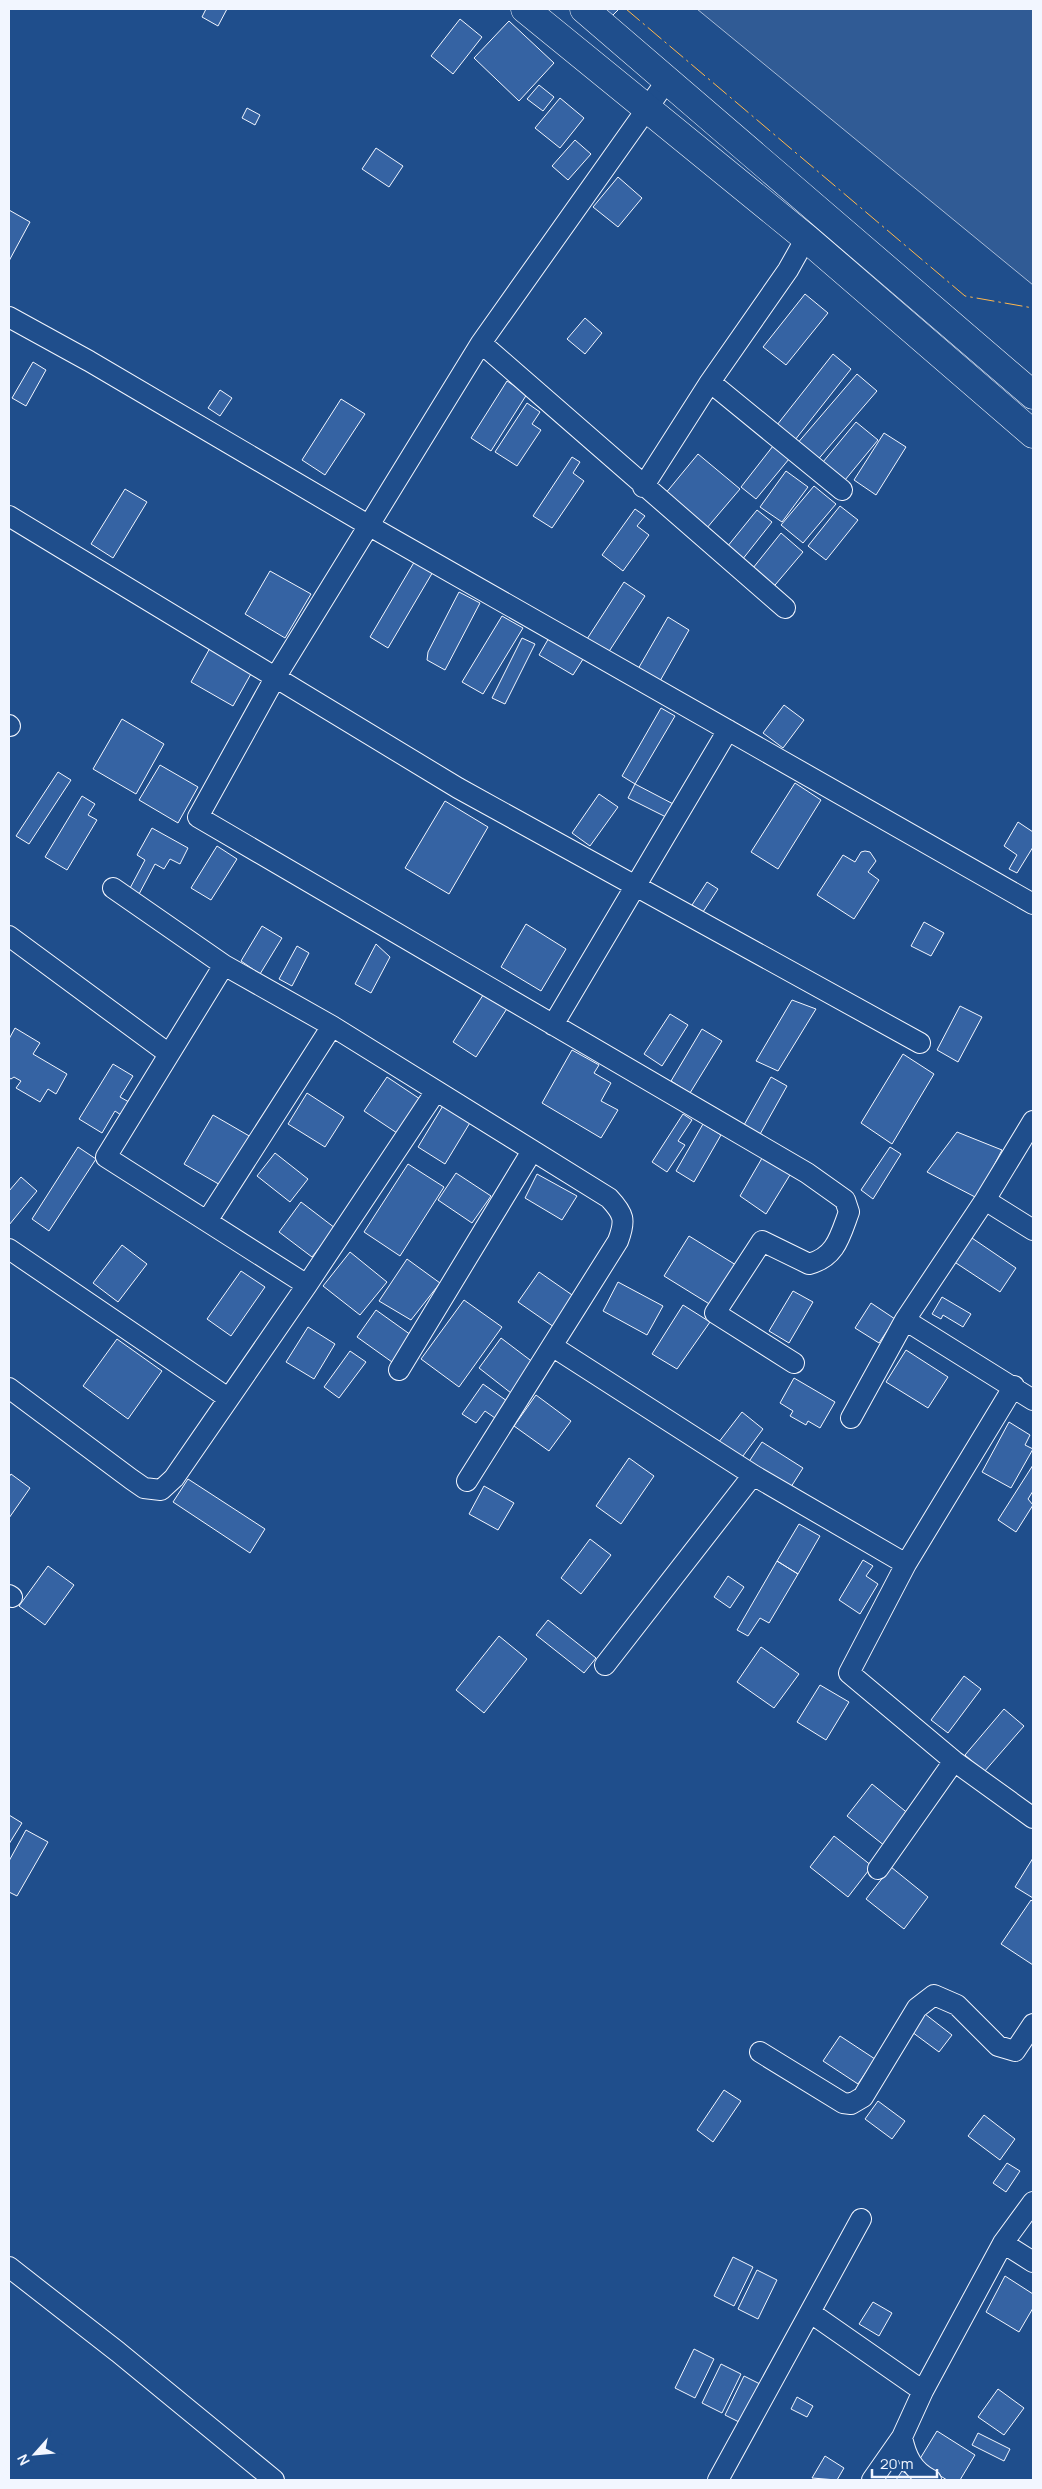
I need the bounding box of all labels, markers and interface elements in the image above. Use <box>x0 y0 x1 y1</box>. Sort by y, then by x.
north arrow <box>10 2429 60 2479</box>
scale bar <box>872 2446 937 2478</box>
text: N <box>12 2451 34 2469</box>
text: 20 m <box>880 2453 913 2474</box>

